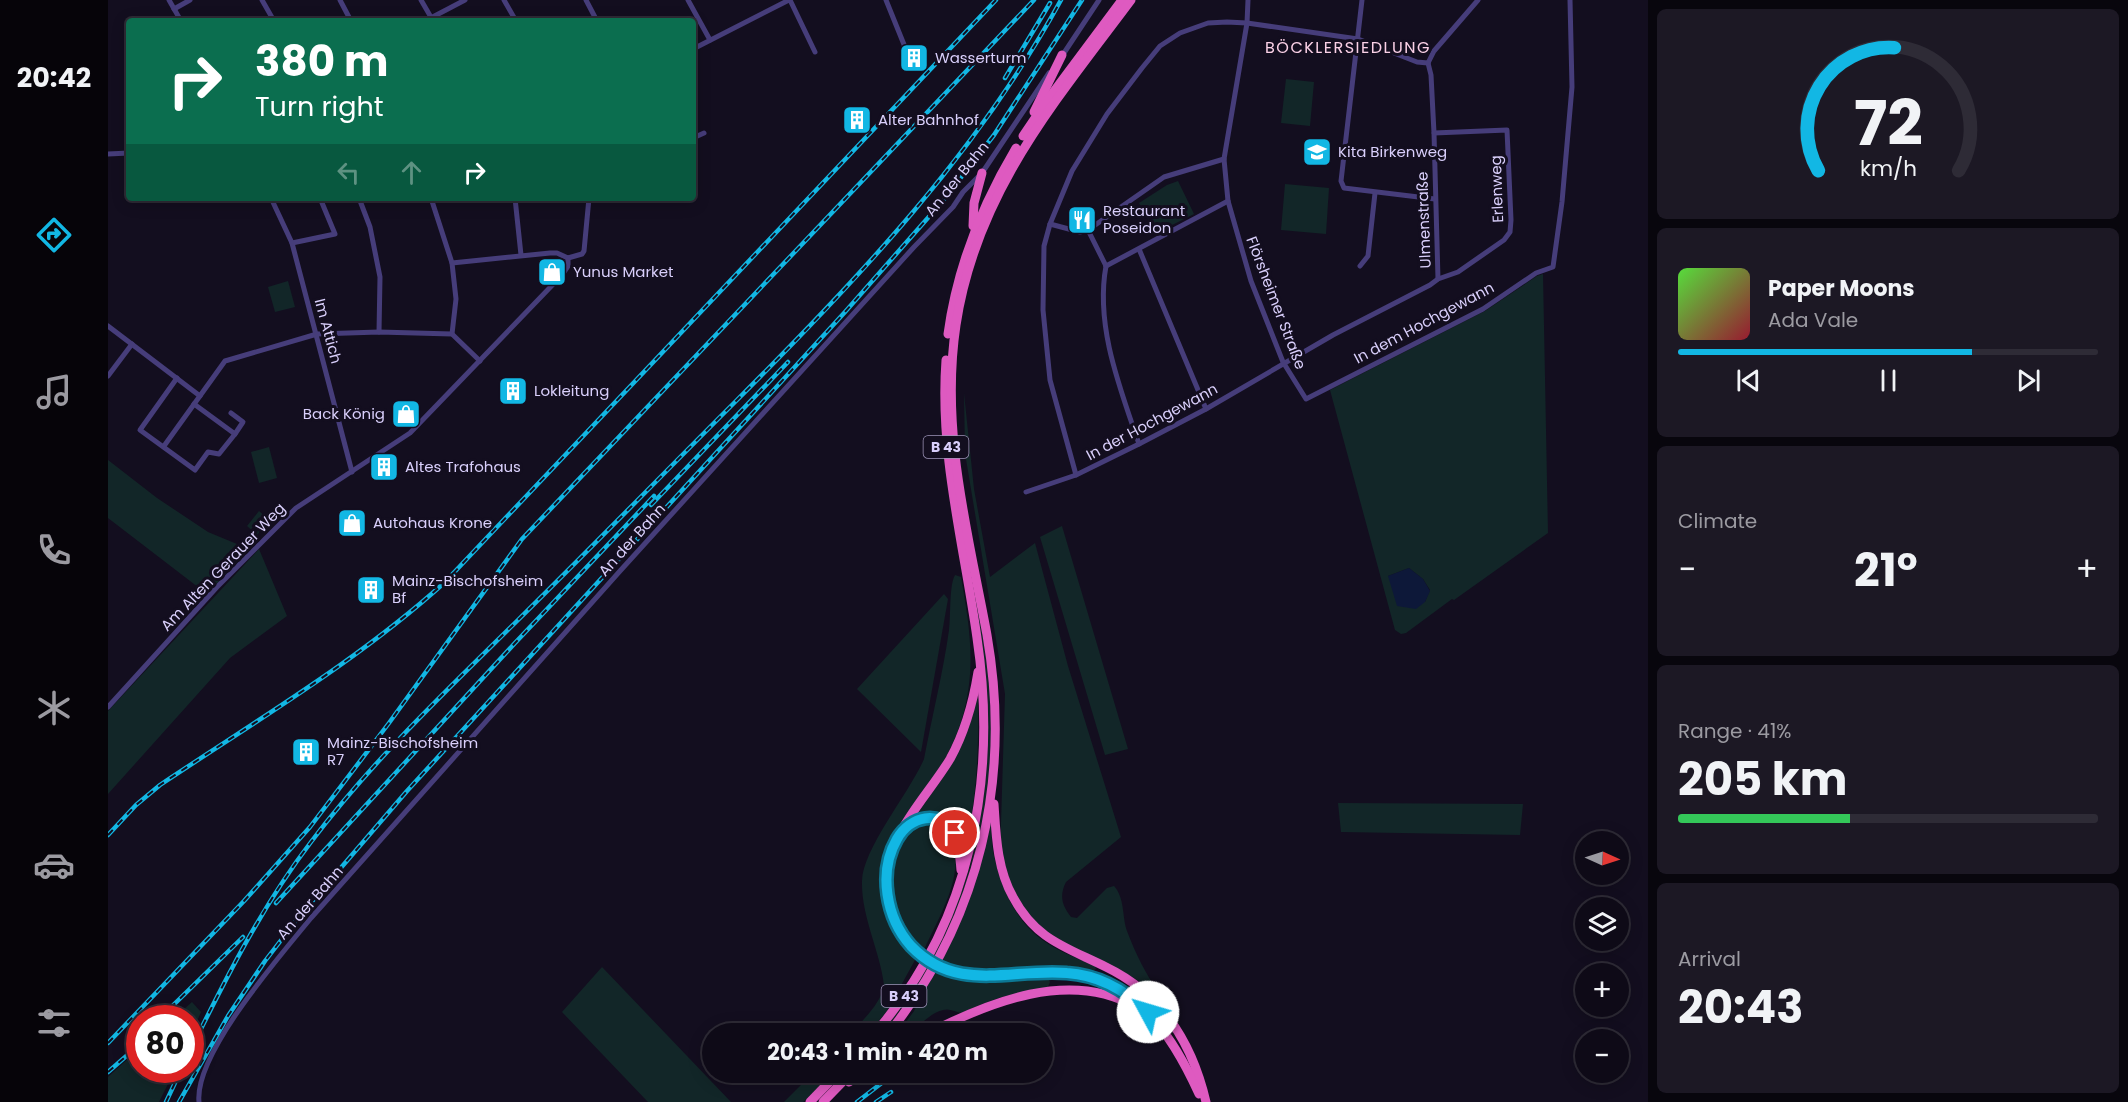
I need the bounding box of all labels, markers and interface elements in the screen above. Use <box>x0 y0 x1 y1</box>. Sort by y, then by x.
text: 380 m <box>255 32 388 91</box>
district label: BÖCKLERSIEDLUNG <box>1265 36 1431 59</box>
icon: right <box>156 42 234 120</box>
building icon: Wasserturm <box>898 42 930 74</box>
place label: Wasserturm <box>935 47 1026 68</box>
text: 20:42 <box>17 59 91 96</box>
text: 72 <box>1853 79 1923 167</box>
text: Turn right <box>255 88 384 125</box>
building icon: Alter Bahnhof <box>841 104 873 136</box>
place label: Alter Bahnhof <box>878 109 979 130</box>
school or university icon: Kita Birkenweg <box>1301 136 1333 168</box>
street label: An der Bahn <box>920 137 993 221</box>
place label: Kita Birkenweg <box>1338 141 1447 162</box>
text: km/h <box>1859 153 1917 184</box>
street label: Erlenweg <box>1485 155 1508 223</box>
icon: left <box>332 156 365 189</box>
icon: ahead <box>395 156 428 189</box>
icon: right <box>458 156 491 189</box>
street label: Ulmenstraße <box>1411 171 1436 269</box>
place label: Restaurant Poseidon <box>1103 200 1185 238</box>
restaurant icon: Restaurant Poseidon <box>1066 204 1098 236</box>
icon: directions <box>33 214 75 256</box>
street label: Flörsheimer Straße <box>1241 233 1311 372</box>
shop icon: Yunus Market <box>536 256 568 288</box>
place label: Yunus Market <box>573 261 674 282</box>
text: Paper Moons <box>1768 273 1915 304</box>
street label: In dem Hochgewann <box>1350 277 1498 368</box>
street label: Im Attich <box>310 296 347 366</box>
text: Ada Vale <box>1768 306 1858 334</box>
icon: previous <box>1732 364 1765 397</box>
icon: pause <box>1872 364 1905 397</box>
icon: next <box>2012 364 2045 397</box>
icon: music <box>33 371 75 413</box>
building icon: Lokleitung <box>497 375 529 407</box>
street label: In der Hochgewann <box>1082 378 1221 465</box>
place label: Lokleitung <box>534 380 609 401</box>
shop icon: Back König <box>390 398 422 430</box>
place label: Back König <box>303 403 385 424</box>
road number: B 43 <box>924 436 968 458</box>
building icon: Altes Trafohaus <box>368 451 400 483</box>
place label: Altes Trafohaus <box>405 456 521 477</box>
street label: Am Alten Gerauer Weg <box>156 498 290 635</box>
street label: An der Bahn <box>593 499 670 581</box>
shop icon: Autohaus Krone <box>336 507 368 539</box>
text: Climate <box>1678 507 1757 535</box>
place label: Autohaus Krone <box>373 512 492 533</box>
icon: phone <box>33 529 75 571</box>
text: 21° <box>1854 539 1918 602</box>
text: − <box>1678 546 1696 593</box>
text: + <box>2075 546 2098 593</box>
place label: Mainz-Bischofsheim Bf <box>392 570 543 608</box>
building icon: Mainz-Bischofsheim Bf <box>355 574 387 606</box>
icon: climate <box>33 687 75 729</box>
text: Range · 41% <box>1678 717 1791 745</box>
place label: Mainz-Bischofsheim R7 <box>327 732 478 770</box>
building icon: Mainz-Bischofsheim R7 <box>290 736 322 768</box>
text: 205 km <box>1678 748 1847 811</box>
pin <box>929 807 980 858</box>
icon: arrive <box>938 816 971 849</box>
north arrow <box>1575 831 1629 885</box>
map controls <box>1575 831 1629 1083</box>
icon: car <box>33 844 75 886</box>
street label: An der Bahn <box>272 861 347 944</box>
button: layers <box>1575 897 1629 951</box>
text: Arrival <box>1678 945 1741 973</box>
button: + <box>1575 963 1629 1017</box>
text: 20:43 <box>1678 976 1804 1039</box>
position arrow <box>1116 980 1180 1044</box>
road number: B 43 <box>882 985 926 1007</box>
icon: filters <box>33 1002 75 1044</box>
speed limit sign: 80 <box>126 1005 204 1083</box>
button: − <box>1575 1029 1629 1083</box>
text: 20:43 · 1 min · 420 m <box>767 1037 988 1068</box>

